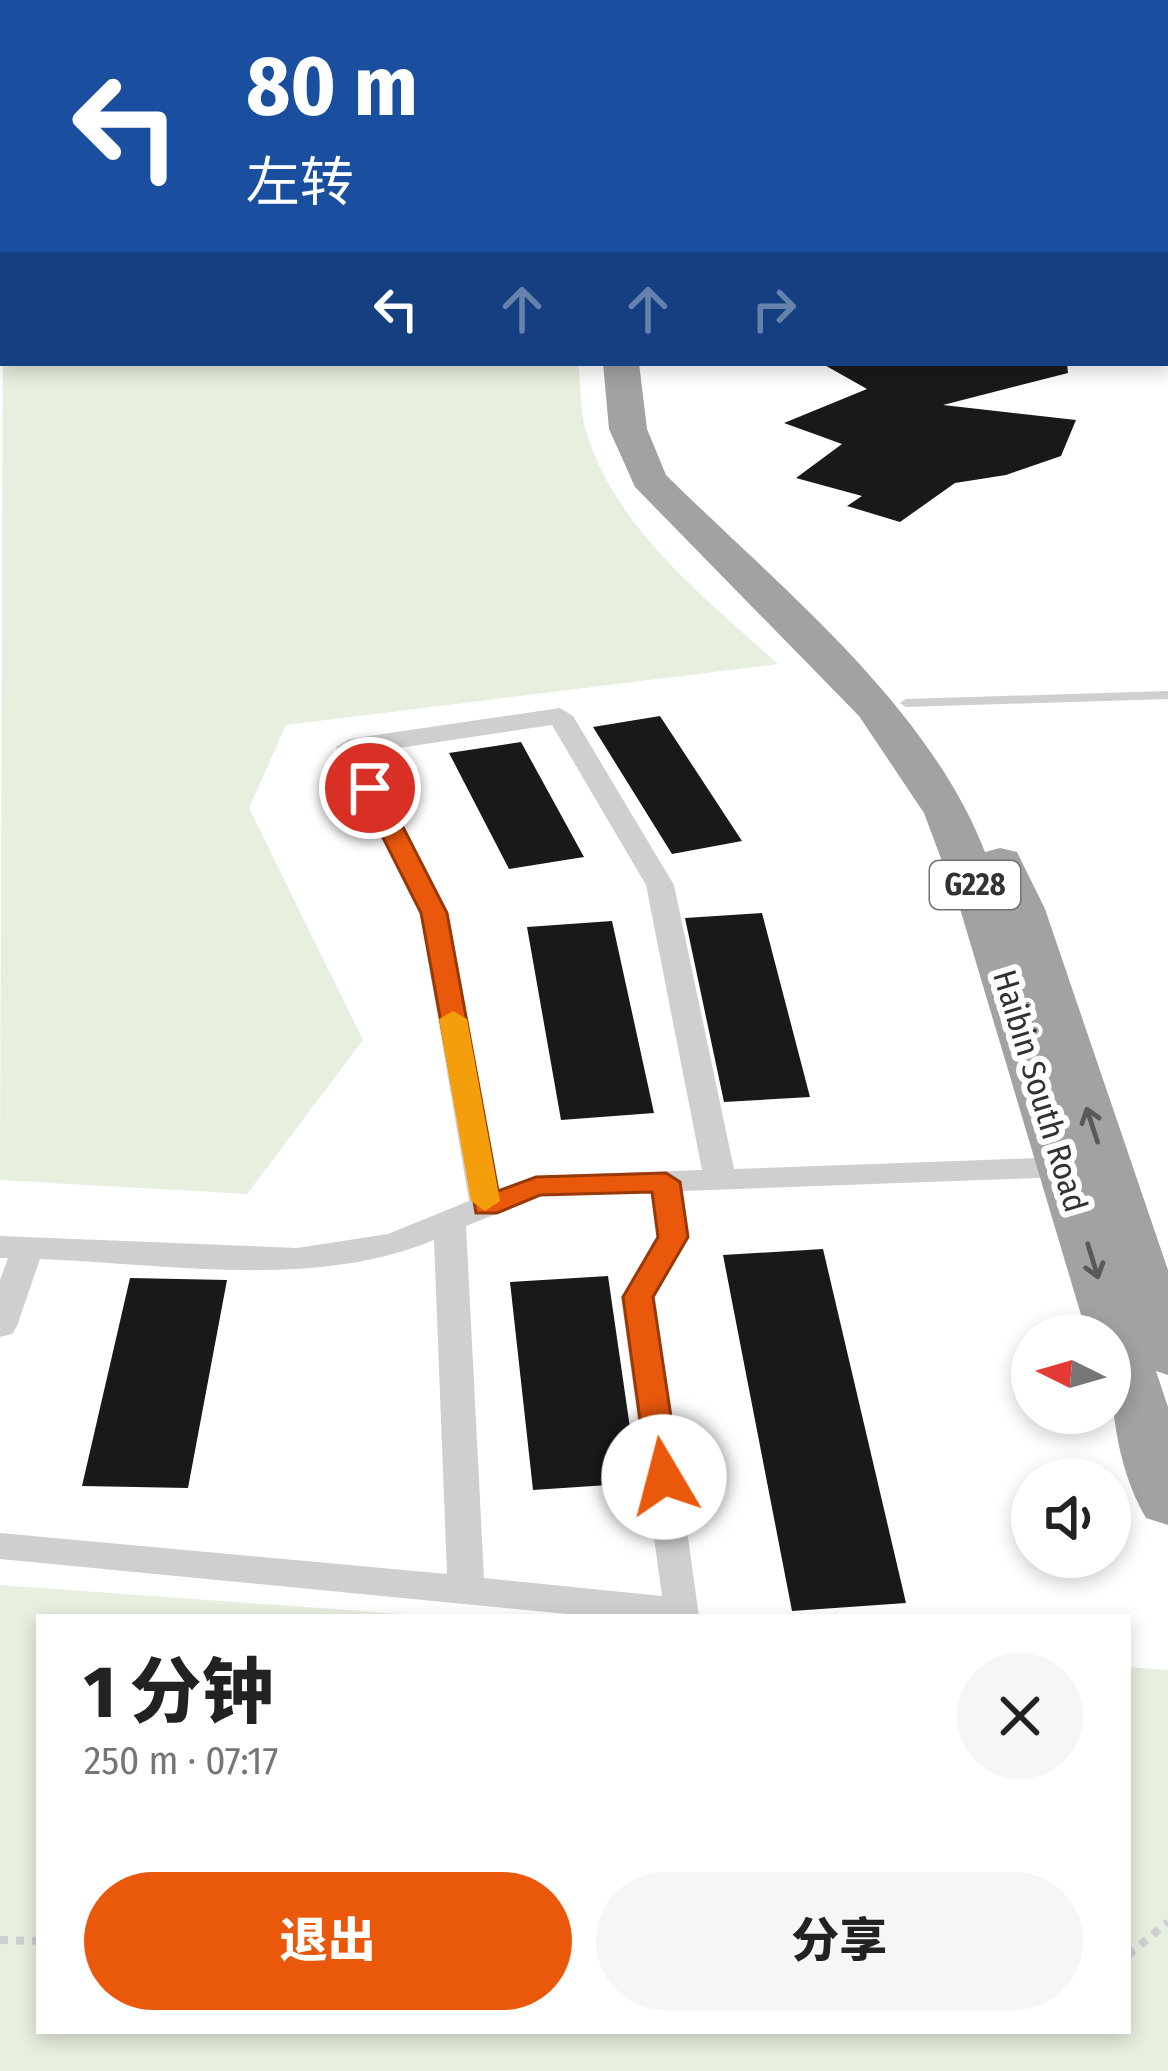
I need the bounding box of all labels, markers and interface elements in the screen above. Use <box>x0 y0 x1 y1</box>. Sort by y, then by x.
text: 80 m <box>246 36 418 137</box>
icon: left <box>48 48 204 204</box>
text: 左转 <box>246 151 354 215</box>
icon: left <box>363 276 429 342</box>
icon: ahead <box>489 276 555 342</box>
icon: ahead <box>615 276 681 342</box>
icon: right <box>741 276 807 342</box>
pin <box>319 737 421 839</box>
icon: arrive <box>337 755 403 821</box>
road number: G228 <box>930 861 1020 909</box>
street label: Haibin South Road <box>984 965 1096 1217</box>
one-way arrow <box>1080 1107 1102 1145</box>
one-way arrow <box>1083 1241 1105 1279</box>
north arrow <box>1011 1314 1131 1434</box>
map controls <box>1011 1314 1131 1578</box>
position arrow <box>601 1414 727 1540</box>
button: sound <box>1011 1458 1131 1578</box>
text: 1 分钟 <box>84 1650 274 1736</box>
button: close <box>957 1653 1083 1779</box>
text: 250 m · 07:17 <box>84 1738 278 1784</box>
button: 退出 <box>84 1872 572 2010</box>
button: 分享 <box>596 1872 1083 2010</box>

